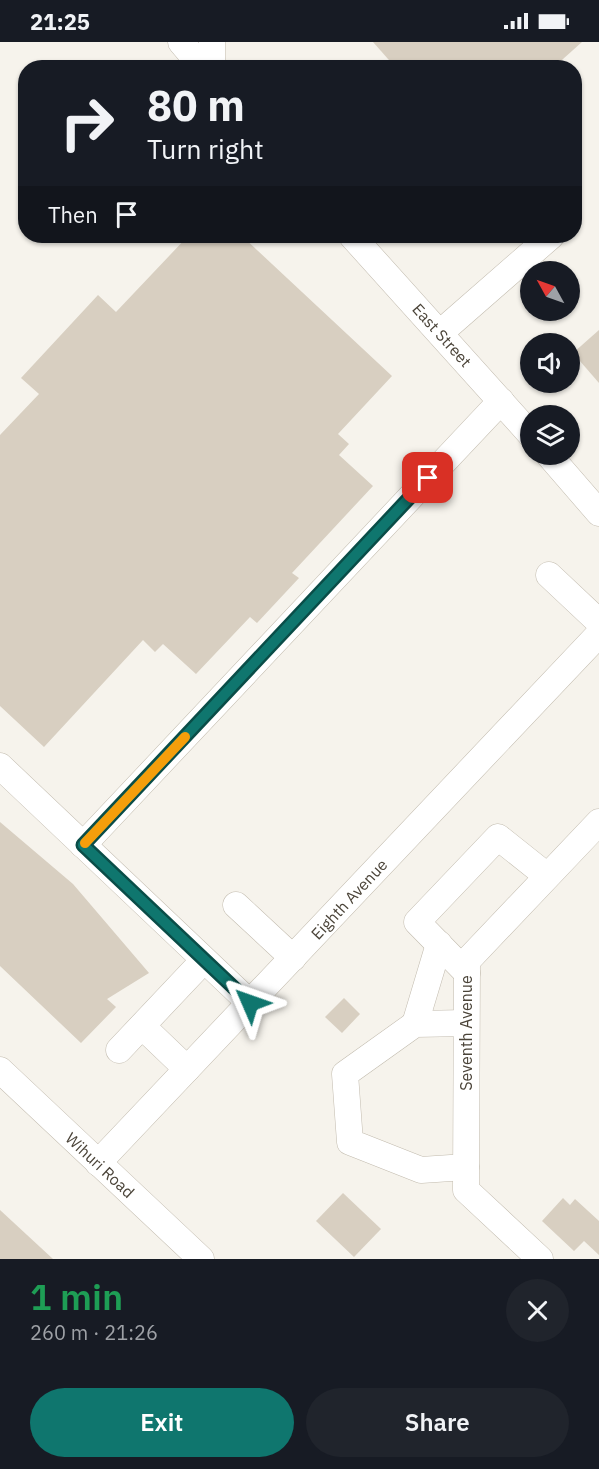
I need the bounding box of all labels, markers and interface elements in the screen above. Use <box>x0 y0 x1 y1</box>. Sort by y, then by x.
text: 21:25 <box>30 7 90 36</box>
text: 80 m <box>147 78 245 133</box>
icon: right <box>48 84 126 162</box>
text: Turn right <box>147 131 264 166</box>
icon: arrive <box>110 198 143 231</box>
text: Then <box>48 200 98 229</box>
north arrow <box>520 261 580 321</box>
map controls <box>520 261 580 465</box>
street label: East Street <box>408 299 476 371</box>
button: sound <box>520 333 580 393</box>
button: layers <box>520 405 580 465</box>
pin <box>402 452 453 503</box>
icon: arrive <box>411 461 444 494</box>
street label: Eighth Avenue <box>307 854 392 943</box>
position arrow <box>218 971 282 1035</box>
street label: Seventh Avenue <box>456 975 476 1091</box>
street label: Wihuri Road <box>61 1128 139 1202</box>
text: 1 min <box>30 1273 123 1320</box>
button: close <box>506 1279 569 1342</box>
text: 260 m · 21:26 <box>30 1319 158 1346</box>
button: Exit <box>30 1388 294 1457</box>
button: Share <box>306 1388 569 1457</box>

